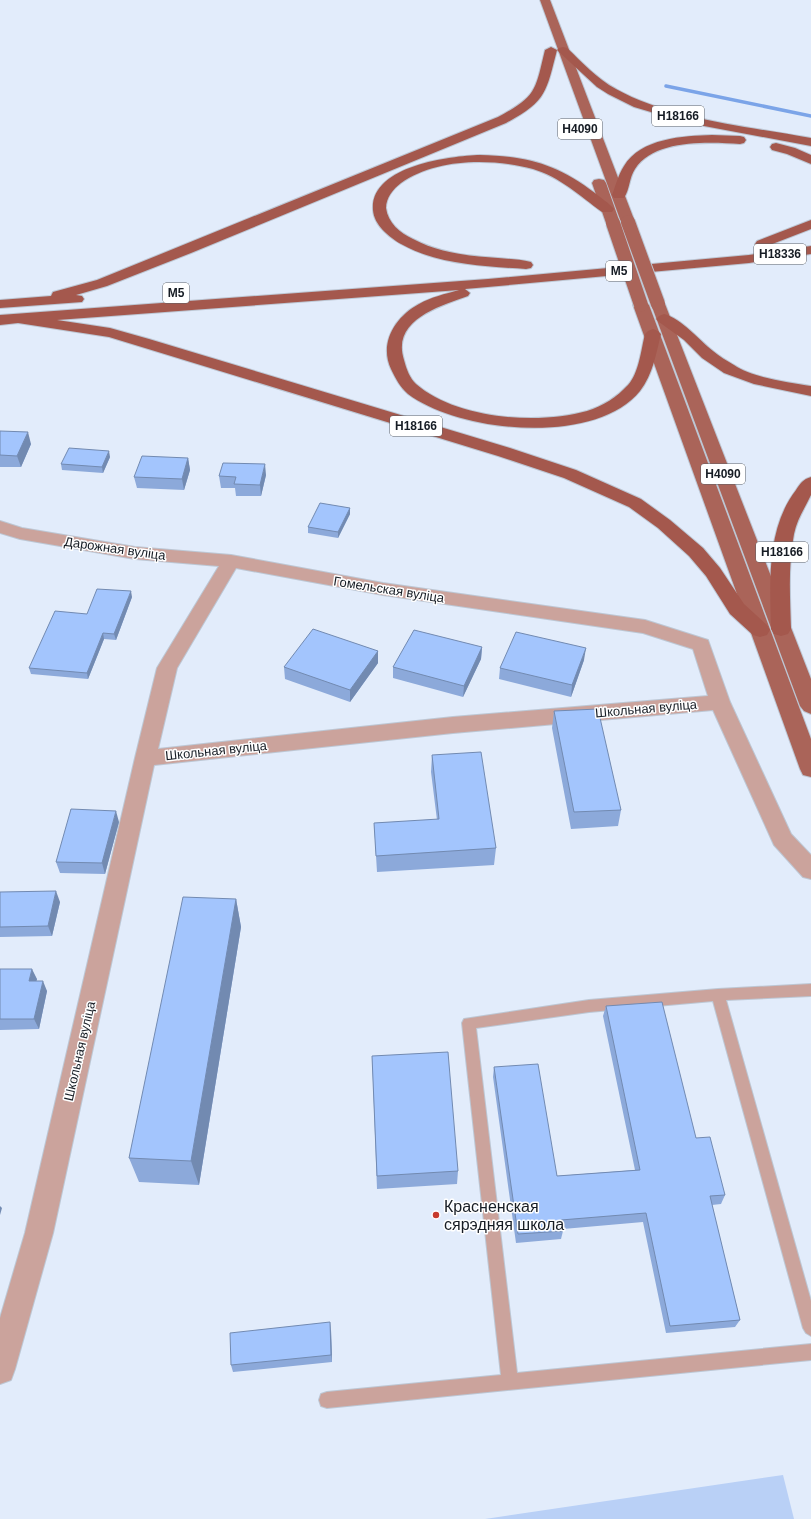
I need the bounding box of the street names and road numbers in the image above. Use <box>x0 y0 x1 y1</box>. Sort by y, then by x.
road number: Н18166 <box>652 106 704 126</box>
road number: Н4090 <box>558 119 602 139</box>
road number: Н18336 <box>754 244 806 264</box>
road number: М5 <box>606 261 632 281</box>
road number: М5 <box>163 283 189 303</box>
road number: Н18166 <box>390 416 442 436</box>
road number: Н4090 <box>701 464 745 484</box>
street label: Дарожная вуліца <box>63 534 167 563</box>
road number: Н18166 <box>756 542 808 562</box>
street label: Гомельская вуліца <box>333 573 446 606</box>
street label: Школьная вуліца <box>595 697 698 720</box>
street label: Школьная вуліца <box>164 738 268 763</box>
street label: Школьная вуліца <box>61 999 98 1103</box>

